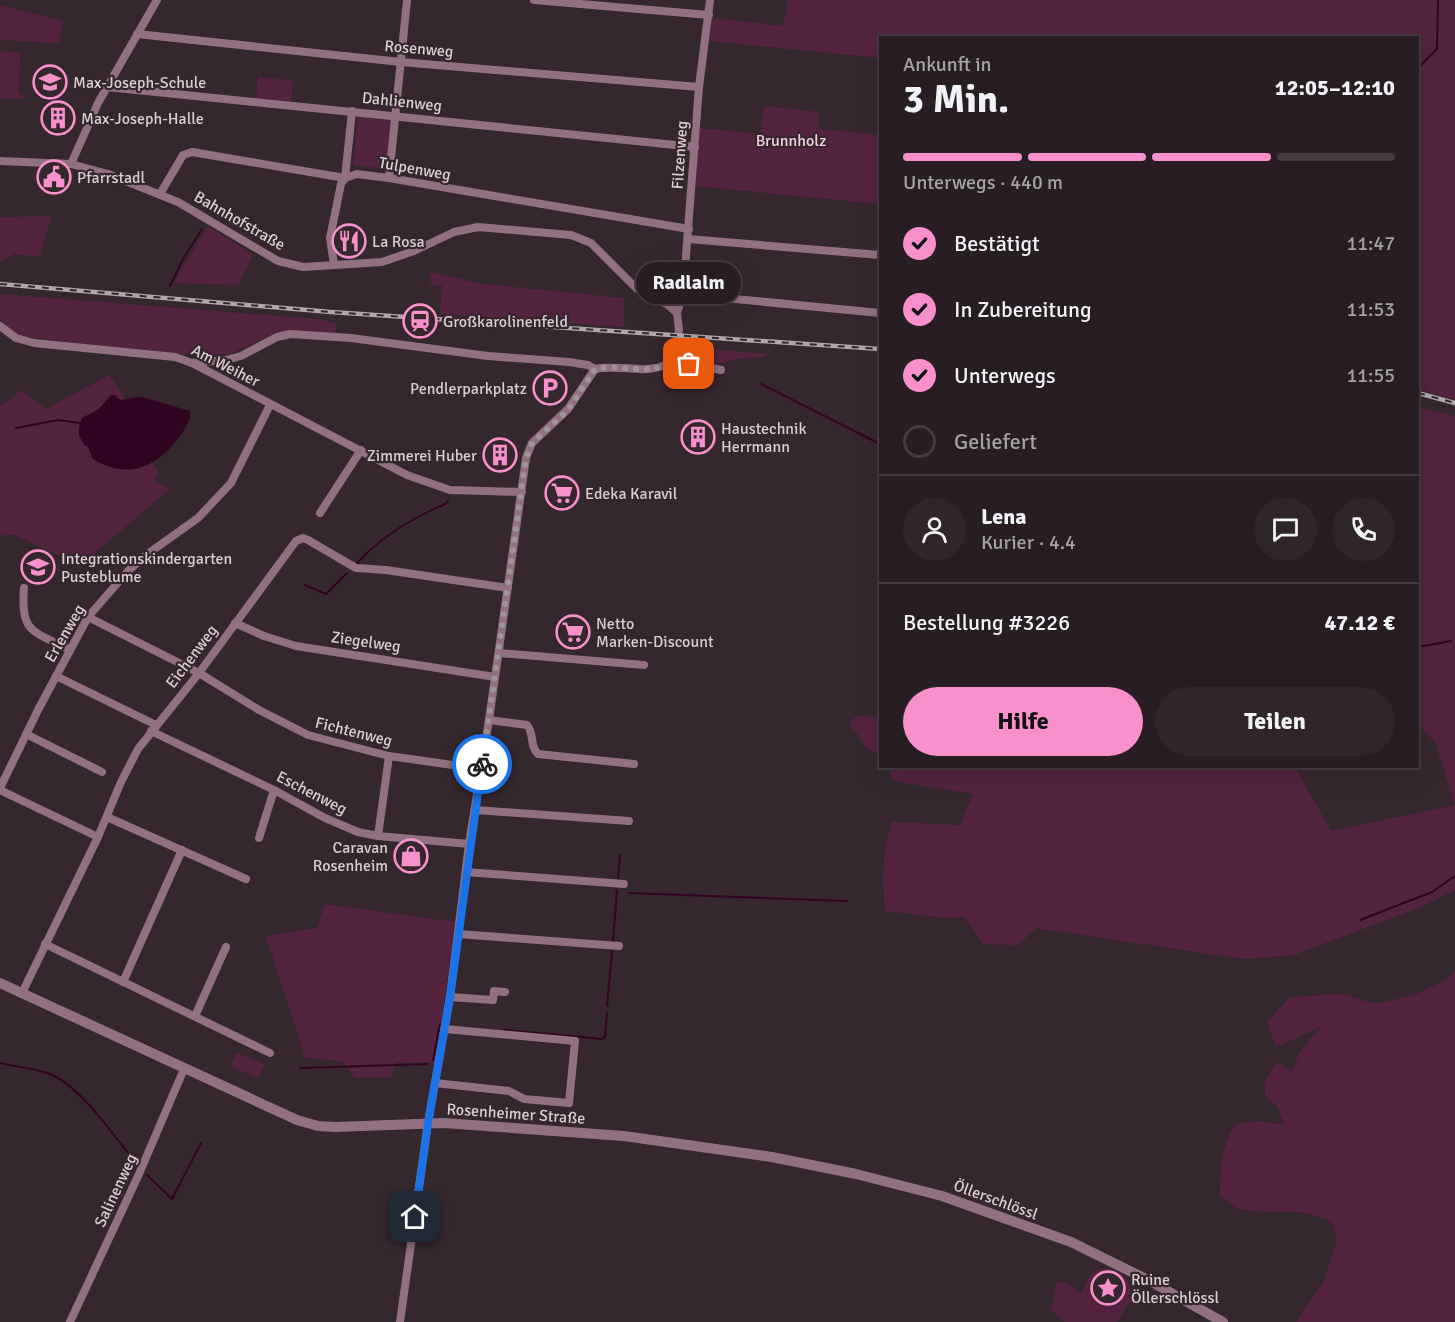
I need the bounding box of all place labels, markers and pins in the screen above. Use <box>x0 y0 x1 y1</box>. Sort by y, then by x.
school or university icon: Max-Joseph-Schule <box>32 64 68 100</box>
place label: Max-Joseph-Schule <box>73 73 206 93</box>
building icon: Max-Joseph-Halle <box>40 100 76 136</box>
place label: Max-Joseph-Halle <box>81 109 204 129</box>
public building icon: Pfarrstadl <box>36 159 72 195</box>
place label: Pfarrstadl <box>77 168 146 188</box>
restaurant icon: La Rosa <box>331 223 367 259</box>
place label: La Rosa <box>372 232 425 252</box>
callout: Radlalm <box>636 262 742 304</box>
station icon: Großkarolinenfeld <box>402 303 438 339</box>
place label: Großkarolinenfeld <box>443 312 568 332</box>
pin <box>663 338 714 389</box>
parking icon: Pendlerparkplatz <box>532 370 568 406</box>
place label: Pendlerparkplatz <box>410 379 527 399</box>
building icon: Haustechnik Herrmann <box>680 419 716 455</box>
place label: Haustechnik Herrmann <box>721 419 806 457</box>
building icon: Zimmerei Huber <box>482 437 518 473</box>
place label: Zimmerei Huber <box>367 446 477 466</box>
supermarket icon: Edeka Karavil <box>544 475 580 511</box>
place label: Edeka Karavil <box>585 484 678 504</box>
school or university icon: Integrationskindergarten Pusteblume <box>20 549 56 585</box>
place label: Integrationskindergarten Pusteblume <box>61 549 232 587</box>
supermarket icon: Netto Marken-Discount <box>555 614 591 650</box>
place label: Netto Marken-Discount <box>596 614 714 652</box>
place label: Caravan Rosenheim <box>313 838 388 876</box>
shop icon: Caravan Rosenheim <box>393 838 429 874</box>
pin <box>389 1191 440 1242</box>
place icon: Ruine Öllerschlössl <box>1090 1270 1126 1306</box>
place label: Ruine Öllerschlössl <box>1131 1270 1220 1308</box>

